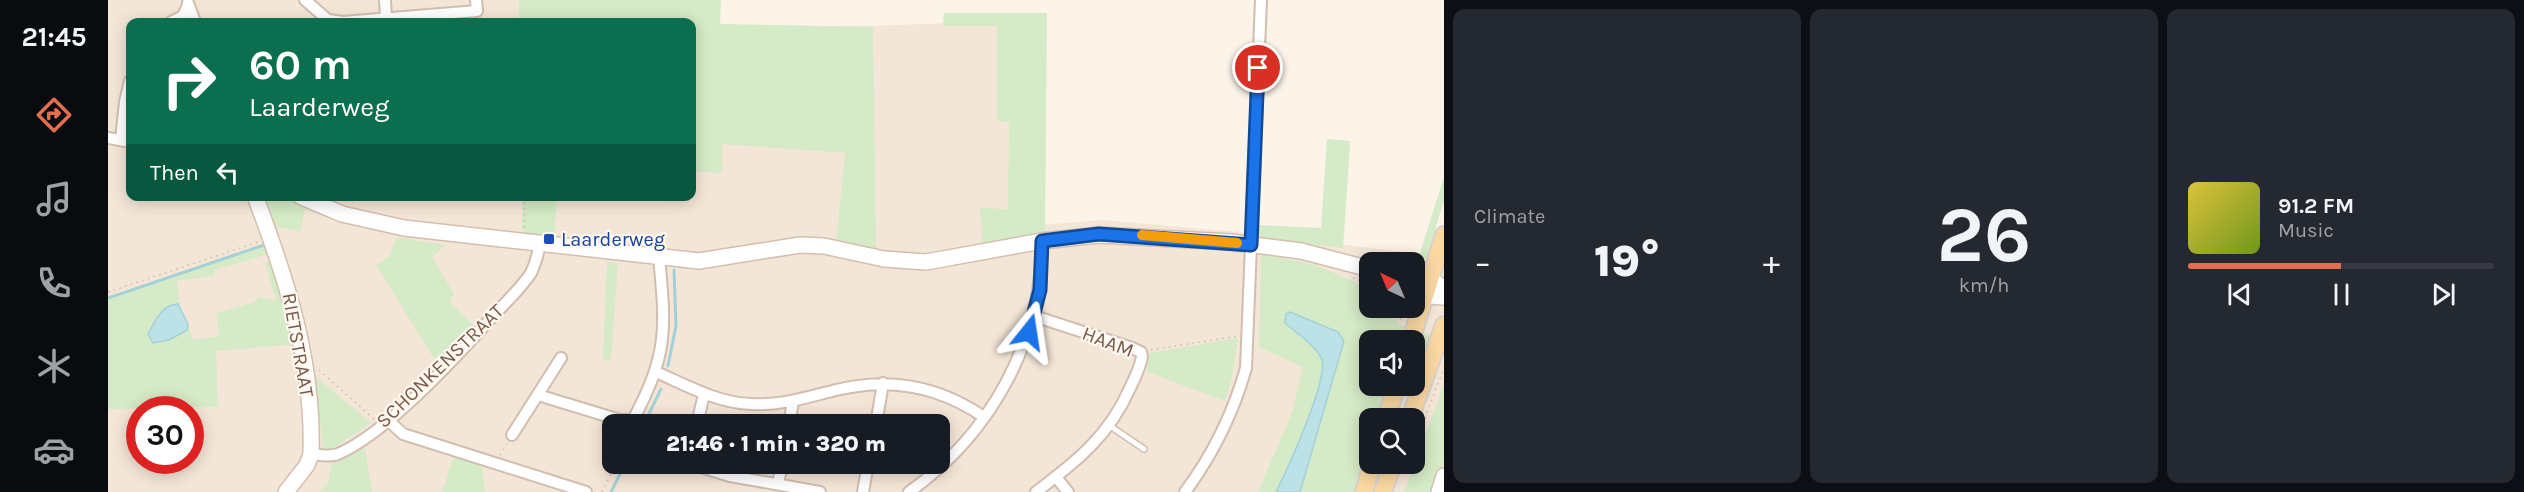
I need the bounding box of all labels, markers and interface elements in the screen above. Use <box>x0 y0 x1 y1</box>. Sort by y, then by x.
text: 21:45 <box>21 21 87 53</box>
text: 60 m <box>249 40 352 90</box>
icon: right <box>150 42 228 120</box>
pin <box>1232 42 1283 93</box>
icon: arrive <box>1241 51 1274 84</box>
text: Laarderweg <box>249 91 389 123</box>
icon: directions <box>33 94 75 136</box>
icon: left <box>211 156 244 189</box>
text: Then <box>150 160 199 186</box>
icon: music <box>33 178 75 220</box>
text: 26 <box>1937 189 2031 281</box>
text: 91.2 FM <box>2278 193 2354 219</box>
text: Climate <box>1474 205 1545 228</box>
text: Music <box>2278 219 2334 242</box>
place label: Laarderweg <box>561 228 665 251</box>
marker: Laarderweg <box>542 232 556 246</box>
text: 19° <box>1594 235 1660 287</box>
text: − <box>1474 243 1491 281</box>
text: + <box>1763 243 1780 281</box>
north arrow <box>1359 252 1425 318</box>
map controls <box>1359 252 1425 474</box>
icon: phone <box>33 262 75 304</box>
text: km/h <box>1959 274 2009 297</box>
icon: previous <box>2223 278 2256 311</box>
icon: pause <box>2325 278 2358 311</box>
icon: next <box>2427 278 2460 311</box>
street label: RIETSTRAAT <box>278 291 318 399</box>
street label: SCHONKENSTRAAT <box>372 299 508 433</box>
position arrow <box>997 300 1061 364</box>
street label: HAAM <box>1079 322 1137 362</box>
button: sound <box>1359 330 1425 396</box>
icon: climate <box>33 345 75 387</box>
speed limit sign: 30 <box>126 396 204 474</box>
button: search <box>1359 408 1425 474</box>
icon: car <box>33 429 75 471</box>
text: 21:46 · 1 min · 320 m <box>666 431 886 457</box>

